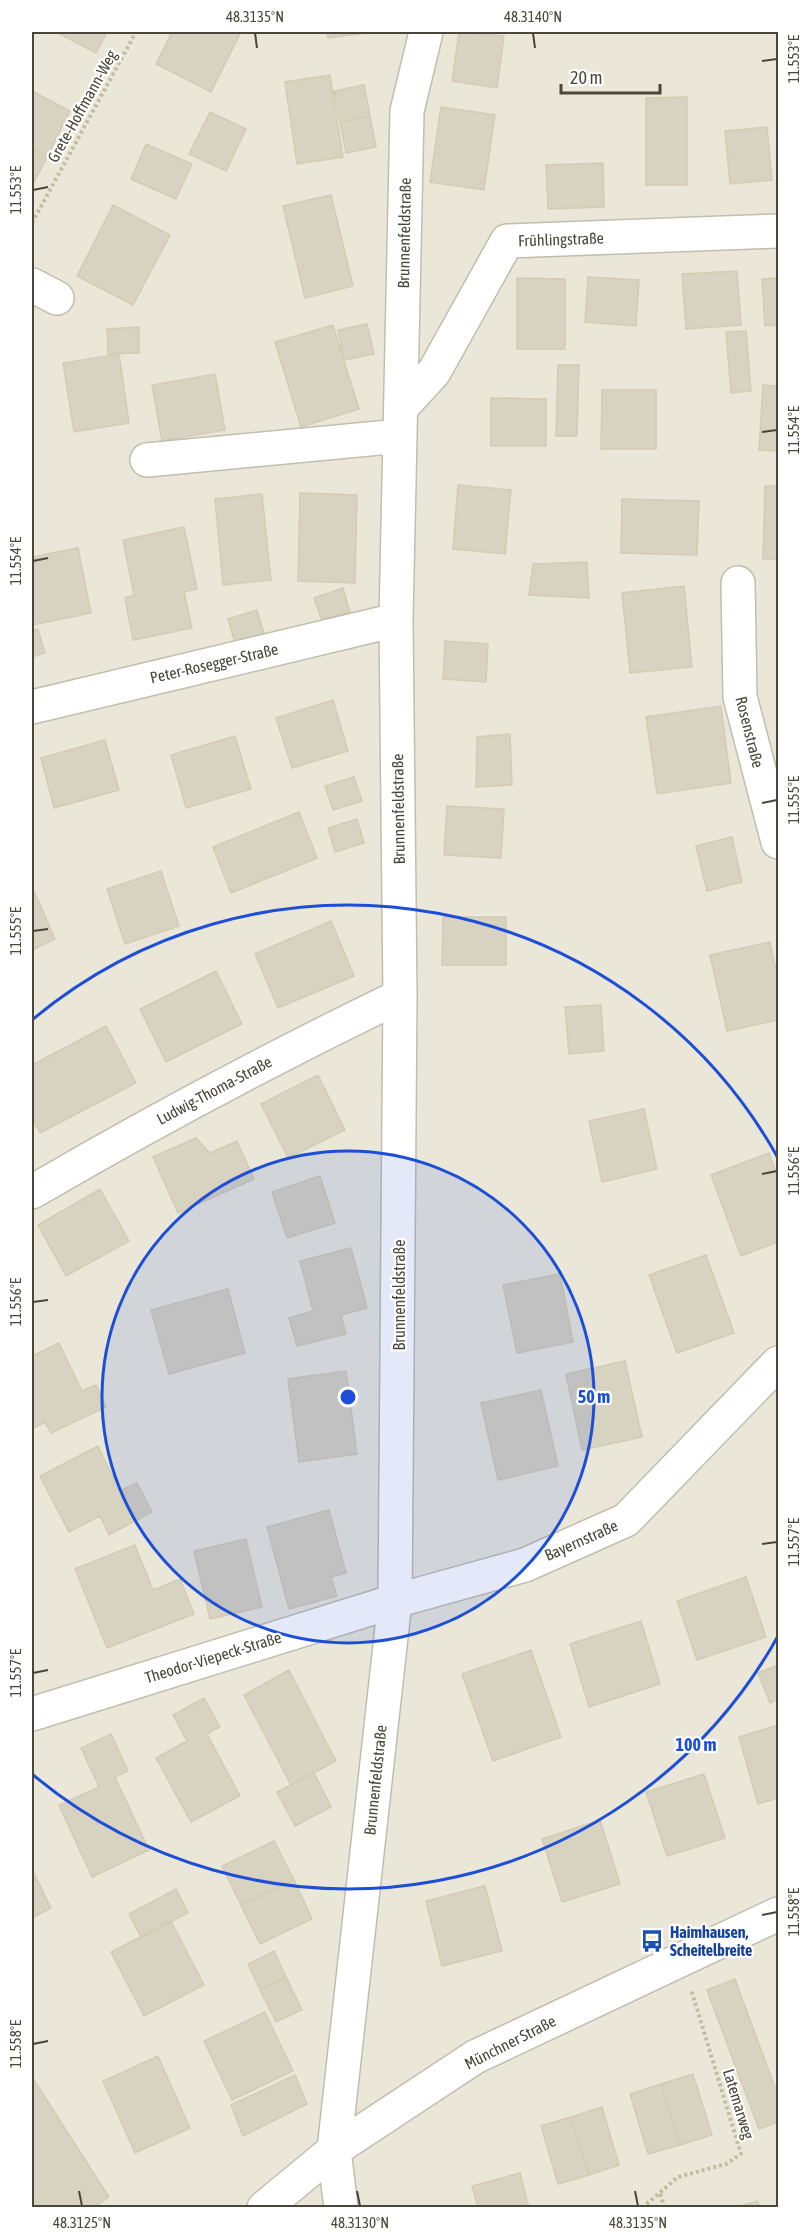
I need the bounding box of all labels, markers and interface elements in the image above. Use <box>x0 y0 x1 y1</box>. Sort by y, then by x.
text: 48.3135°N <box>226 8 284 25</box>
text: 48.3140°N <box>504 8 562 25</box>
text: 11.553°E <box>785 34 802 83</box>
street label: Grete-Hoffmann-Weg <box>44 47 121 166</box>
scale bar <box>561 57 660 95</box>
text: 20 m <box>570 67 602 88</box>
text: 11.553°E <box>7 165 24 214</box>
street label: Brunnenfeldstraße <box>394 177 414 289</box>
street label: Frühlingstraße <box>518 229 604 250</box>
text: 11.554°E <box>785 405 802 454</box>
text: 11.554°E <box>7 536 24 585</box>
street label: Peter-Rosegger-Straße <box>148 640 280 687</box>
street label: Rosenstraße <box>732 694 768 770</box>
street label: Brunnenfeldstraße <box>388 753 408 865</box>
text: 11.555°E <box>785 775 802 824</box>
text: 11.555°E <box>7 906 24 955</box>
street label: Ludwig-Thoma-Straße <box>153 1052 275 1129</box>
text: 11.556°E <box>785 1146 802 1195</box>
street label: Brunnenfeldstraße <box>390 1240 408 1350</box>
text: 11.556°E <box>7 1277 24 1326</box>
text: 50 m <box>578 1386 610 1407</box>
centre of rings <box>338 1387 358 1407</box>
street label: Bayernstraße <box>542 1516 621 1565</box>
text: 11.557°E <box>785 1517 802 1566</box>
street label: Theodor-Viepeck-Straße <box>143 1628 284 1687</box>
text: 11.557°E <box>7 1648 24 1697</box>
street label: Brunnenfeldstraße <box>360 1724 390 1836</box>
text: 100 m <box>676 1734 716 1755</box>
text: 11.558°E <box>785 1887 802 1936</box>
place label: Haimhausen, Scheitelbreite <box>670 1923 752 1959</box>
bus stop icon: Haimhausen, Scheitelbreite <box>639 1928 665 1954</box>
street label: Münchner Straße <box>461 2011 559 2073</box>
text: 11.558°E <box>7 2019 24 2068</box>
street label: Latemarweg <box>719 2067 758 2142</box>
text: 48.3125°N <box>53 2214 111 2231</box>
text: 48.3130°N <box>331 2214 389 2231</box>
text: 48.3135°N <box>609 2214 667 2231</box>

